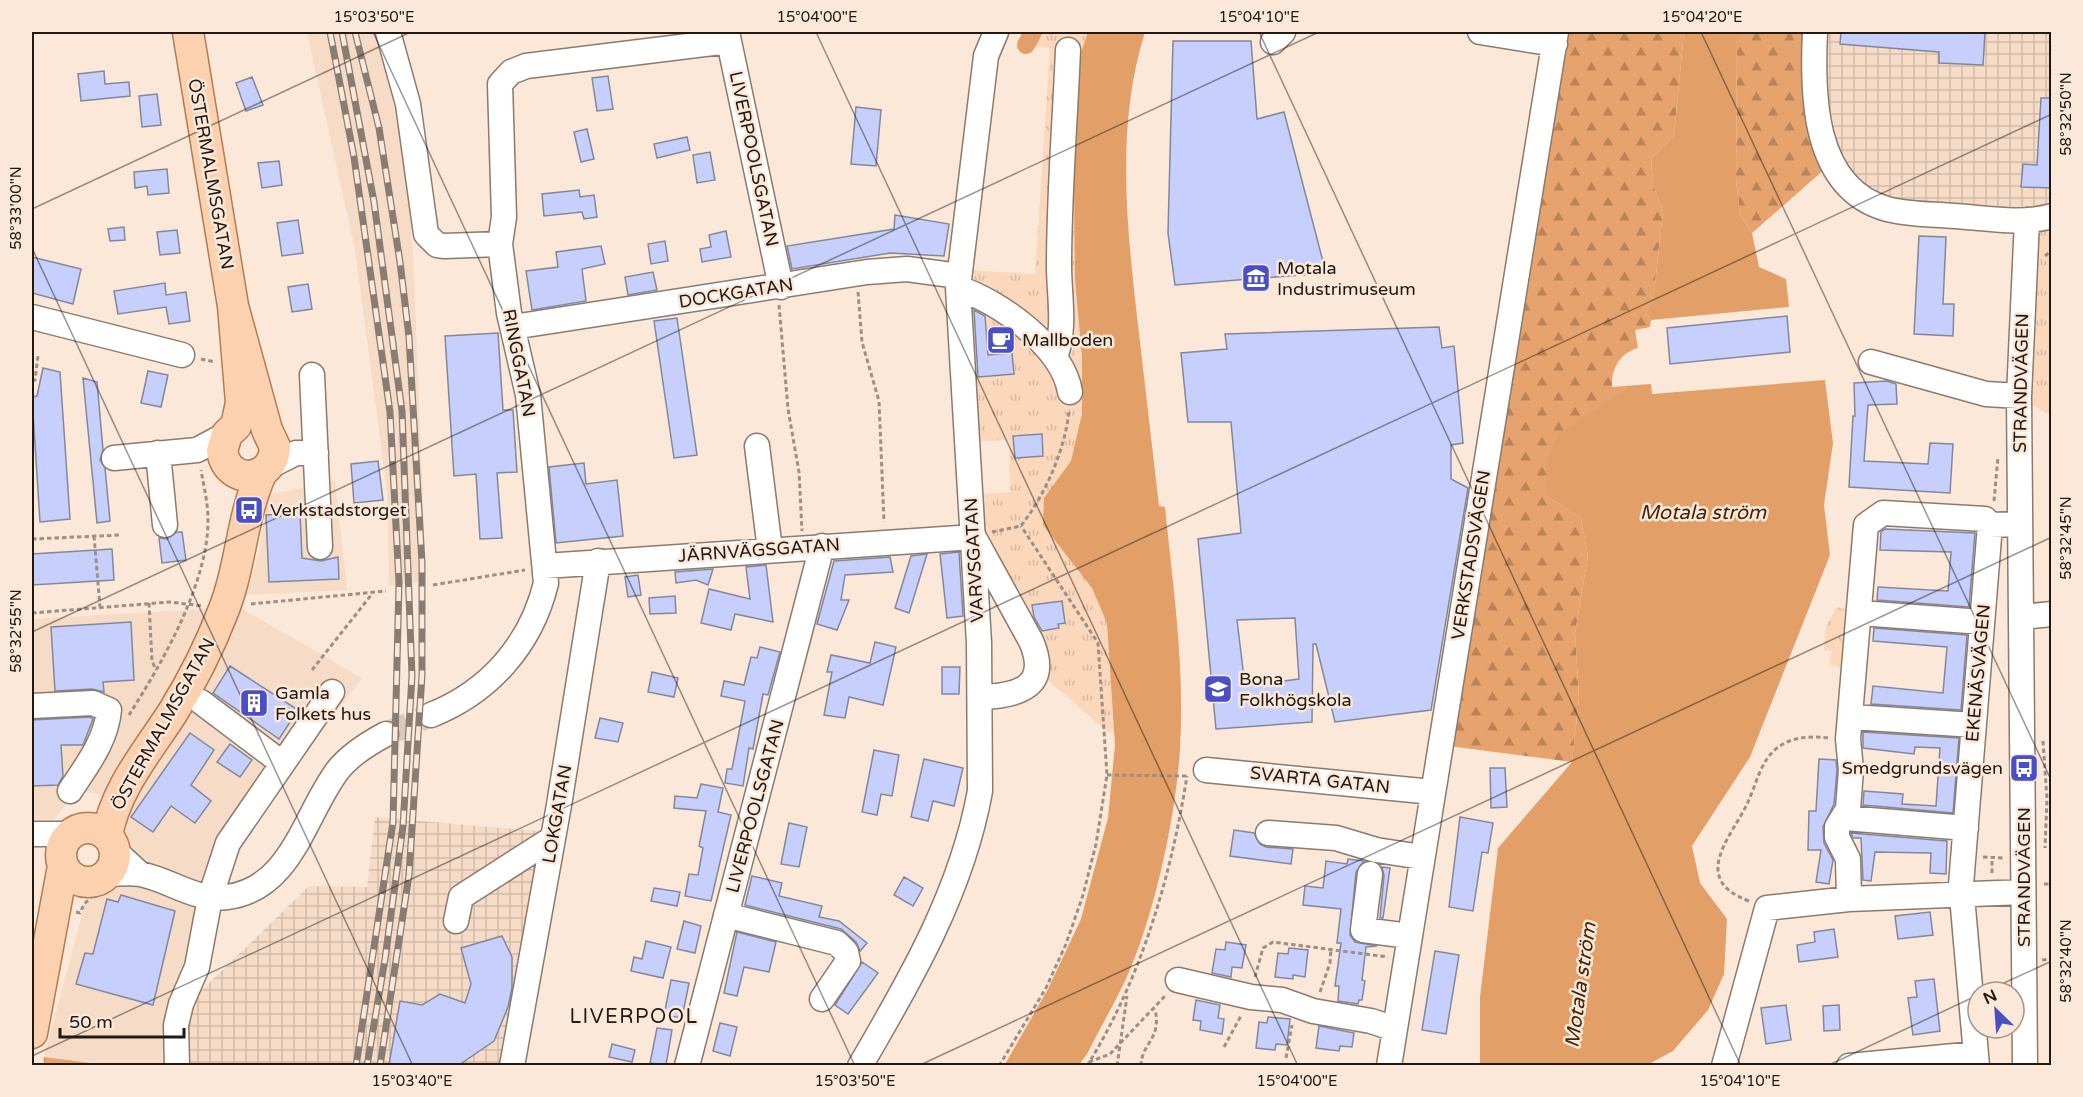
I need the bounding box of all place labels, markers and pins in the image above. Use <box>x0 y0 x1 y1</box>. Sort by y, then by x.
place label: Motala Industrimuseum <box>1277 257 1416 300</box>
museum icon: Motala Industrimuseum <box>1240 262 1272 294</box>
cafe icon: Mallboden <box>985 324 1017 356</box>
place label: Mallboden <box>1022 329 1113 351</box>
bus stop icon: Verkstadstorget <box>233 494 265 526</box>
place label: Verkstadstorget <box>270 499 407 521</box>
place label: Bona Folkhögskola <box>1239 668 1352 711</box>
school or university icon: Bona Folkhögskola <box>1202 673 1234 705</box>
place label: Gamla Folkets hus <box>275 682 371 725</box>
building icon: Gamla Folkets hus <box>238 687 270 719</box>
bus stop icon: Smedgrundsvägen <box>2008 752 2040 784</box>
place label: Smedgrundsvägen <box>1842 757 2003 779</box>

